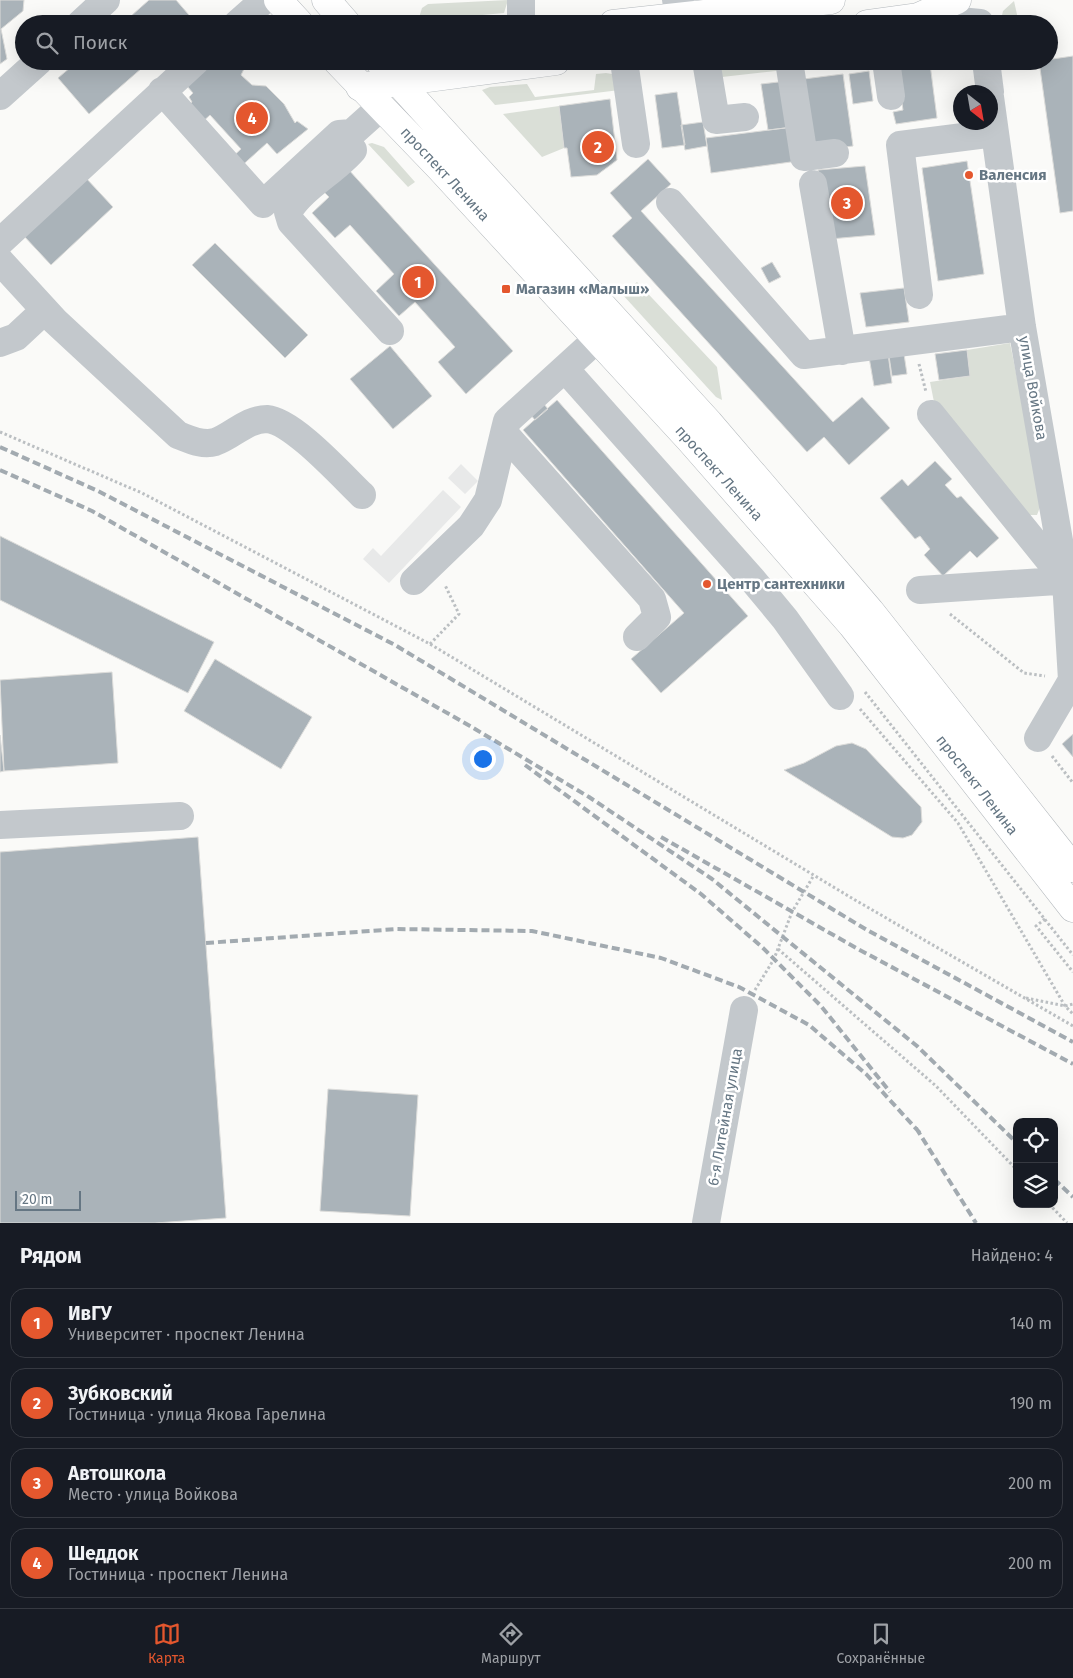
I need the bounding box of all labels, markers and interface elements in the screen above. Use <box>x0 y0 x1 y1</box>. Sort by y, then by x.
search box <box>15 15 1058 70</box>
icon: search <box>33 29 61 57</box>
text: Поиск <box>73 31 127 54</box>
north arrow <box>953 85 998 130</box>
pin: 4 <box>236 99 268 137</box>
street label: проспект Ленина <box>397 123 493 225</box>
pin: 2 <box>582 128 614 166</box>
place label: Валенсия <box>979 166 1047 184</box>
marker: Валенсия <box>963 169 975 181</box>
pin: 3 <box>831 184 863 222</box>
pin: 1 <box>402 263 434 301</box>
place label: Магазин «Малыш» <box>516 280 649 298</box>
marker: Магазин «Малыш» <box>500 283 512 295</box>
street label: улица Войкова <box>1015 334 1051 442</box>
street label: проспект Ленина <box>671 422 767 524</box>
place label: Центр сантехники <box>717 575 845 593</box>
marker: Центр сантехники <box>701 578 713 590</box>
street label: проспект Ленина <box>932 731 1022 839</box>
your location <box>470 746 496 772</box>
street label: 6-я Литейная улица <box>704 1047 746 1187</box>
map controls <box>1013 1118 1058 1208</box>
button: locate <box>1013 1118 1058 1163</box>
button: layers <box>1013 1163 1058 1208</box>
scale bar <box>15 1188 81 1211</box>
text: 20 m <box>22 1191 52 1208</box>
text: Рядом <box>20 1243 81 1269</box>
text: Найдено: 4 <box>971 1246 1053 1265</box>
text: ИвГУ <box>68 1302 112 1325</box>
text: 1 <box>33 1314 41 1333</box>
text: 140 m <box>1010 1314 1052 1333</box>
text: Университет · проспект Ленина <box>68 1325 305 1344</box>
text: Зубковский <box>68 1382 173 1405</box>
text: 2 <box>33 1394 41 1413</box>
text: 190 m <box>1010 1394 1052 1413</box>
text: Гостиница · улица Якова Гарелина <box>68 1405 326 1424</box>
text: Автошкола <box>68 1462 166 1485</box>
text: 3 <box>33 1474 41 1493</box>
text: 200 m <box>1008 1474 1052 1493</box>
text: Место · улица Войкова <box>68 1485 238 1504</box>
text: Шеддок <box>68 1542 138 1565</box>
text: 4 <box>32 1554 42 1573</box>
text: 200 m <box>1008 1554 1052 1573</box>
text: Гостиница · проспект Ленина <box>68 1565 288 1584</box>
tab: Карта <box>148 1620 185 1667</box>
tab: Маршрут <box>481 1620 540 1667</box>
tab: Сохранённые <box>836 1620 925 1667</box>

